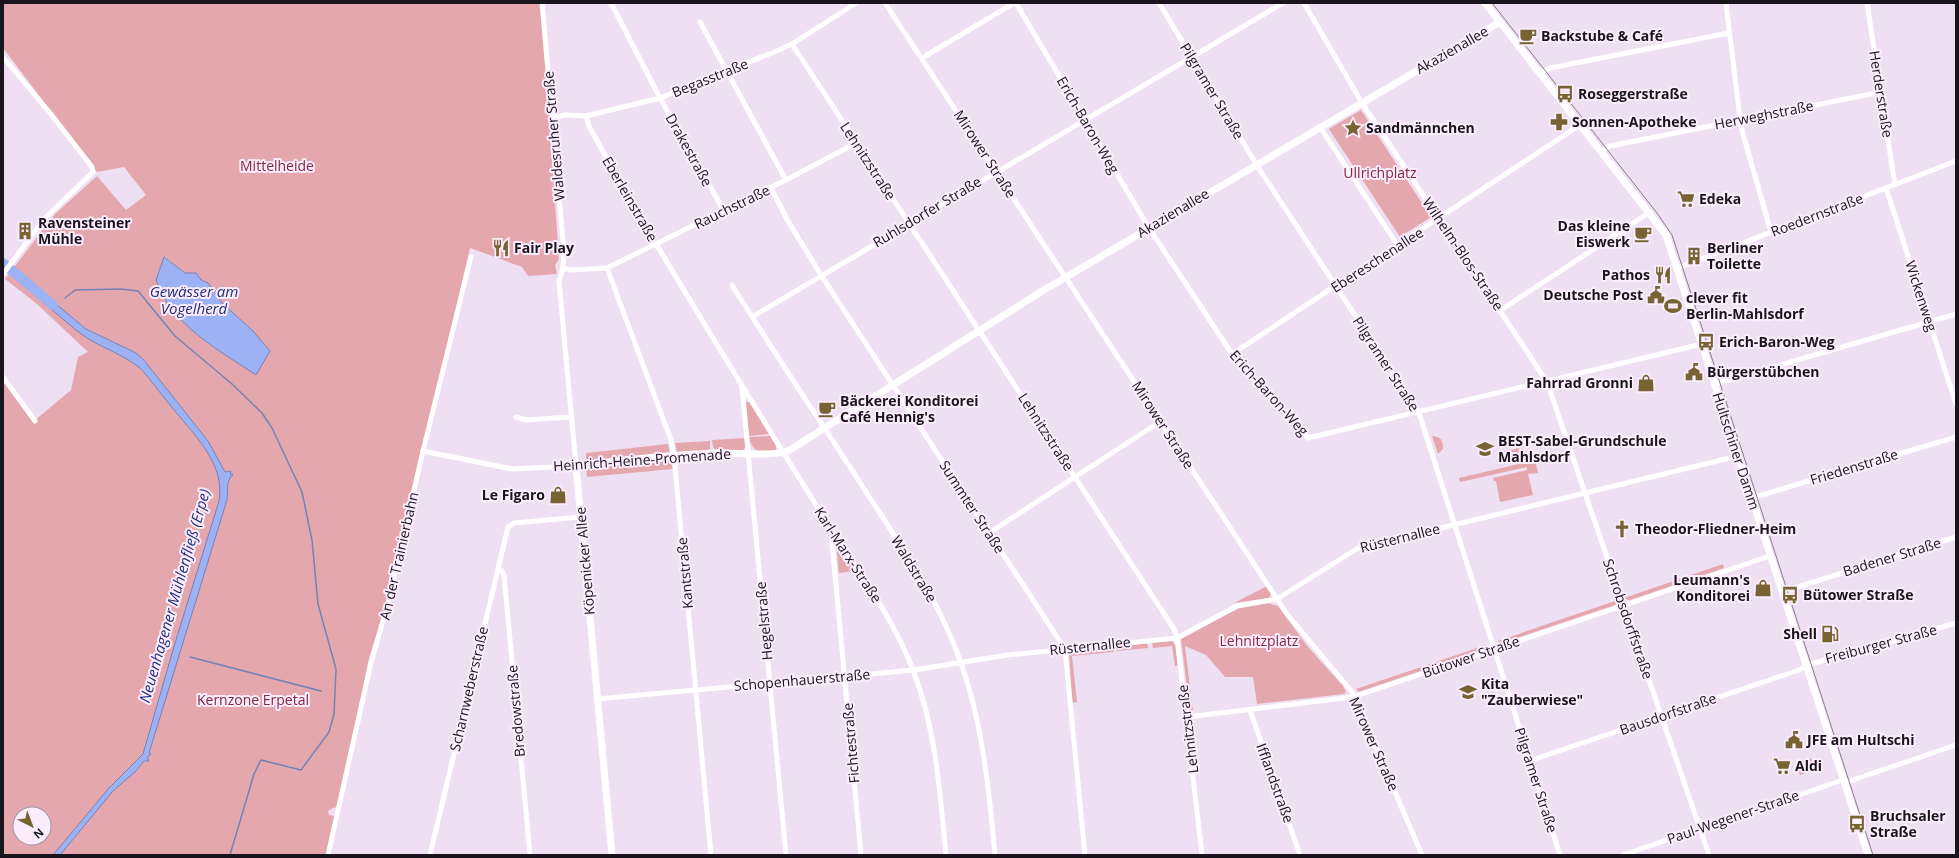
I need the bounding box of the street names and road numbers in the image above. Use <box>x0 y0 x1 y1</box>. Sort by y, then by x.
street label: Akazienallee <box>1412 21 1492 78</box>
street label: Pilgramer Straße <box>1176 39 1249 143</box>
street label: Herderstraße <box>1865 49 1898 139</box>
street label: Begasstraße <box>669 54 751 101</box>
street label: Waldesruher Straße <box>538 70 569 202</box>
street label: Erich-Baron-Weg <box>1053 73 1124 177</box>
street label: Herweghstraße <box>1713 96 1815 133</box>
street label: Mirower Straße <box>950 106 1021 201</box>
street label: Drakestraße <box>662 110 717 190</box>
street label: Lehnitzstraße <box>836 118 901 203</box>
street label: Eberleinstraße <box>598 153 663 245</box>
street label: Ruhlsdorfer Straße <box>869 172 985 251</box>
street label: Rauchstraße <box>691 180 773 233</box>
street label: Akazienallee <box>1133 183 1213 242</box>
street label: Roedernstraße <box>1768 188 1866 241</box>
street label: Wilhelm-Blos-Straße <box>1419 194 1508 314</box>
street label: Ebereschenallee <box>1327 222 1427 297</box>
street label: Wickenweg <box>1901 258 1942 334</box>
street label: Pilgramer Straße <box>1349 313 1424 415</box>
street label: Erich-Baron-Weg <box>1226 346 1313 440</box>
street label: Mirower Straße <box>1128 377 1199 472</box>
street label: Lehnitzstraße <box>1014 389 1079 474</box>
street label: Hultschiner Damm <box>1708 390 1764 512</box>
street label: Heinrich-Heine-Promenade <box>552 444 732 475</box>
street label: Friedenstraße <box>1808 444 1900 489</box>
street label: Summter Straße <box>935 457 1010 557</box>
street label: An der Trainierbahn <box>375 490 422 622</box>
street label: Karl-Marx-Straße <box>810 503 887 606</box>
street label: Köpenicker Allee <box>570 506 599 616</box>
street label: Rüsternallee <box>1358 518 1442 557</box>
street label: Waldstraße <box>887 532 942 606</box>
street label: Badener Straße <box>1840 533 1943 580</box>
street label: Kantstraße <box>672 536 697 610</box>
street label: Schrobsdorffstraße <box>1599 556 1658 682</box>
street label: Hegelstraße <box>751 581 776 661</box>
street label: Freiburger Straße <box>1823 619 1939 668</box>
street label: Scharnweberstraße <box>445 624 492 753</box>
street label: Bütower Straße <box>1420 631 1522 682</box>
street label: Rüsternallee <box>1048 632 1132 659</box>
street label: Bredowstraße <box>502 664 529 758</box>
street label: Schopenhauerstraße <box>733 664 871 695</box>
street label: Lehnitzstraße <box>1173 684 1202 774</box>
street label: Bausdorfstraße <box>1617 688 1719 739</box>
street label: Mirower Straße <box>1345 694 1404 794</box>
street label: Fichtestraße <box>838 702 863 784</box>
street label: Pilgramer Straße <box>1511 725 1562 835</box>
street label: Ifflandstraße <box>1252 740 1299 825</box>
street label: Paul-Wegener-Straße <box>1664 785 1802 848</box>

